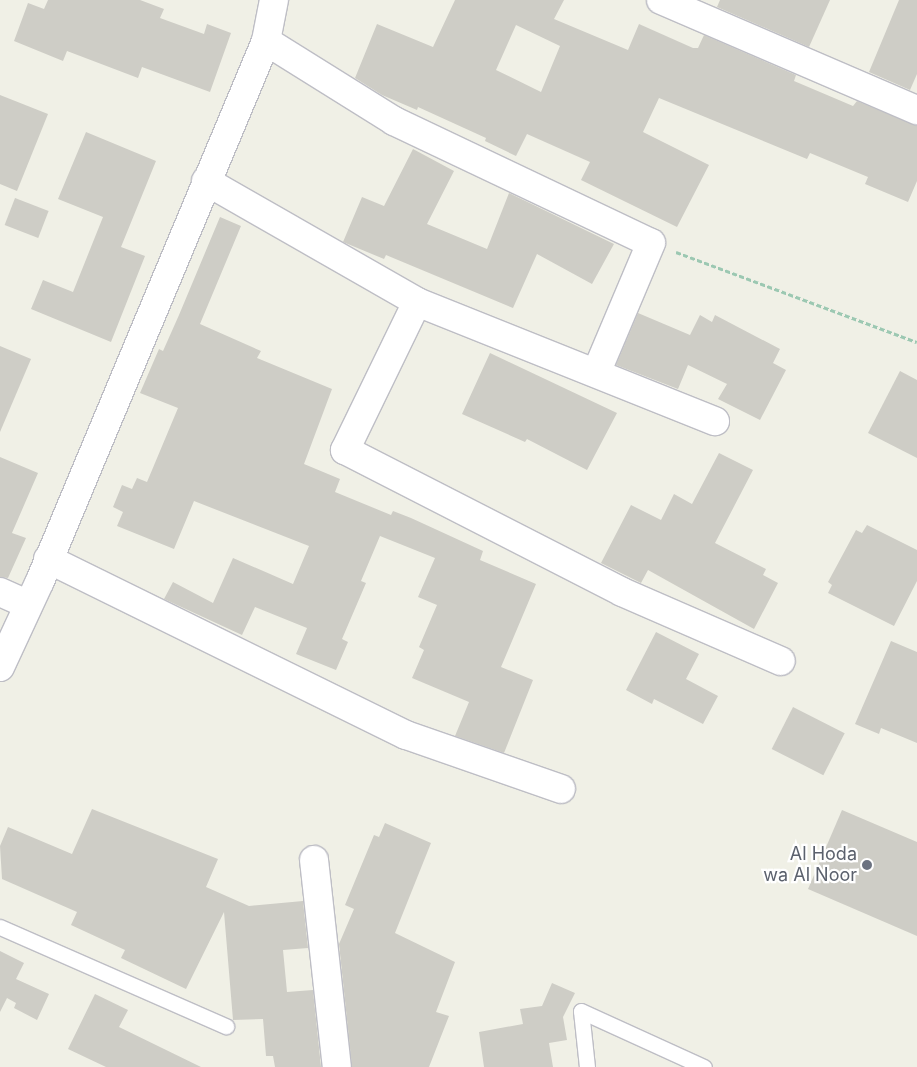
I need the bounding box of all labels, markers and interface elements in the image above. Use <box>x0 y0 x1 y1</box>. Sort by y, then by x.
place label: Al Hoda wa Al Noor <box>763 844 857 886</box>
marker: Al Hoda wa Al Noor <box>861 859 873 871</box>

